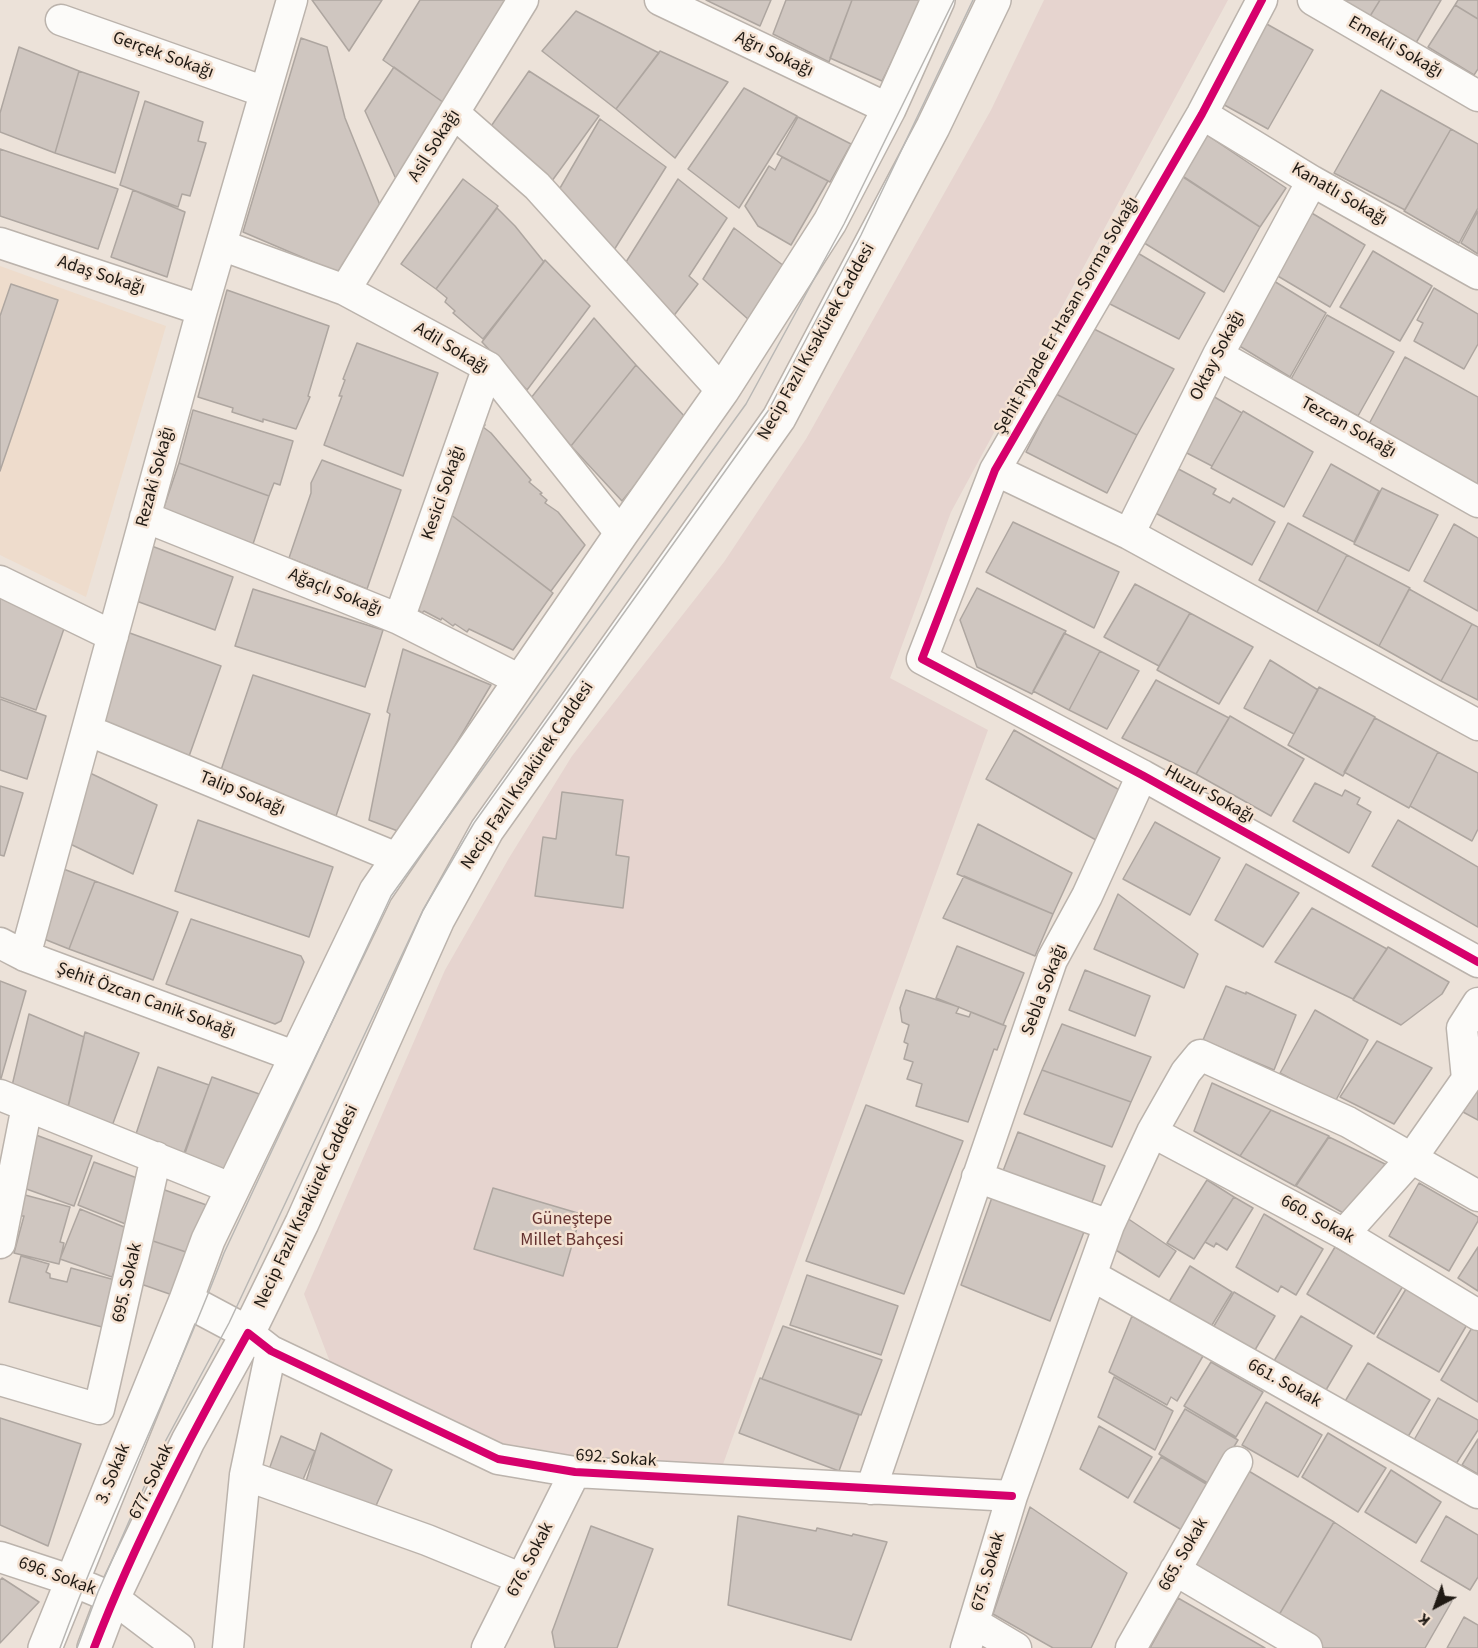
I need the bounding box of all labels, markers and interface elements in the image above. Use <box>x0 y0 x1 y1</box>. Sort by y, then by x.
street label: Emekli Sokağı <box>1344 12 1446 84</box>
street label: Ağrı Sokağı <box>731 27 817 83</box>
street label: Gerçek Sokağı <box>109 28 217 84</box>
street label: Asil Sokağı <box>404 106 466 186</box>
street label: Kanatlı Sokağı <box>1287 159 1391 231</box>
street label: Şehit Piyade Er Hasan Sorma Sokağı <box>990 193 1144 439</box>
street label: Necip Fazıl Kısakürek Caddesi <box>754 240 880 444</box>
street label: Adaş Sokağı <box>55 252 147 300</box>
street label: Oktay Sokağı <box>1186 307 1250 405</box>
street label: Adil Sokağı <box>410 318 492 380</box>
street label: Tezcan Sokağı <box>1296 393 1400 463</box>
street label: Rezaki Sokağı <box>132 424 180 530</box>
street label: Kesici Sokağı <box>418 443 470 543</box>
street label: Ağaçlı Sokağı <box>285 564 385 622</box>
street label: Necip Fazıl Kısakürek Caddesi <box>457 678 599 874</box>
street label: Huzur Sokağı <box>1160 761 1258 829</box>
street label: Talip Sokağı <box>196 767 288 821</box>
street label: Sebla Sokağı <box>1018 941 1072 1039</box>
street label: Şehit Özcan Canik Sokağı <box>53 959 239 1043</box>
street label: Necip Fazıl Kısakürek Caddesi <box>250 1102 364 1312</box>
street label: 660. Sokak <box>1276 1191 1358 1249</box>
park label: Güneştepe Millet Bahçesi <box>520 1209 624 1252</box>
street label: 695. Sokak <box>108 1241 148 1325</box>
street label: 661. Sokak <box>1243 1355 1325 1413</box>
street label: 3. Sokak <box>92 1441 136 1507</box>
street label: 677. Sokak <box>125 1441 179 1523</box>
street label: 692. Sokak <box>575 1445 657 1473</box>
street label: 665. Sokak <box>1154 1515 1214 1595</box>
street label: 676. Sokak <box>503 1519 559 1601</box>
street label: 675. Sokak <box>967 1530 1011 1614</box>
street label: 696. Sokak <box>15 1553 99 1601</box>
north arrow <box>1406 1576 1466 1636</box>
text: K <box>1413 1608 1435 1631</box>

